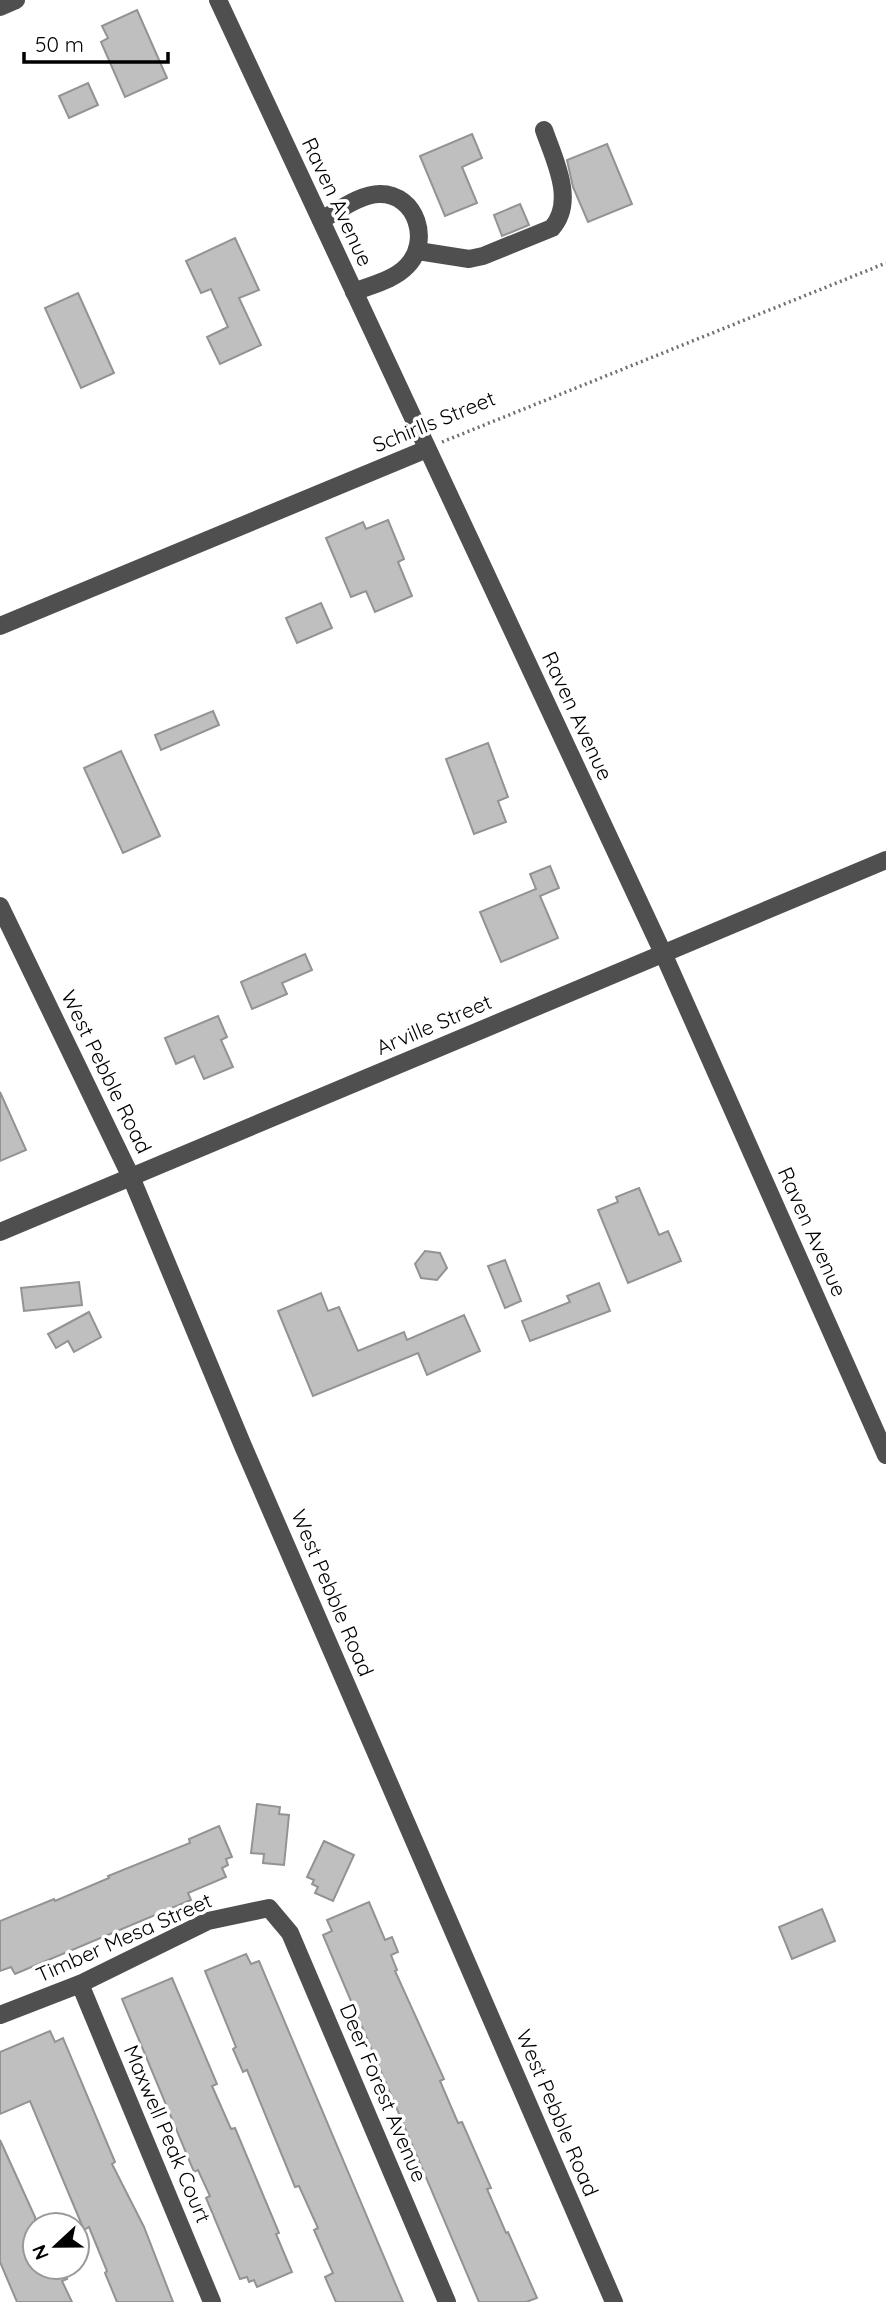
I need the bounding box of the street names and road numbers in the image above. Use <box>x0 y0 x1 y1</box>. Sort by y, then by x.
street label: Raven Avenue <box>297 133 379 270</box>
street label: Schirlls Street <box>369 385 499 457</box>
street label: Raven Avenue <box>537 647 619 784</box>
street label: West Pebble Road <box>56 986 158 1157</box>
street label: Arville Street <box>372 988 495 1060</box>
street label: Raven Avenue <box>773 1163 853 1300</box>
street label: West Pebble Road <box>286 1505 380 1680</box>
street label: Timber Mesa Street <box>32 1887 216 1988</box>
street label: Deer Forest Avenue <box>335 2000 433 2186</box>
street label: West Pebble Road <box>511 2025 605 2200</box>
street label: Maxwell Peak Court <box>119 2041 217 2227</box>

